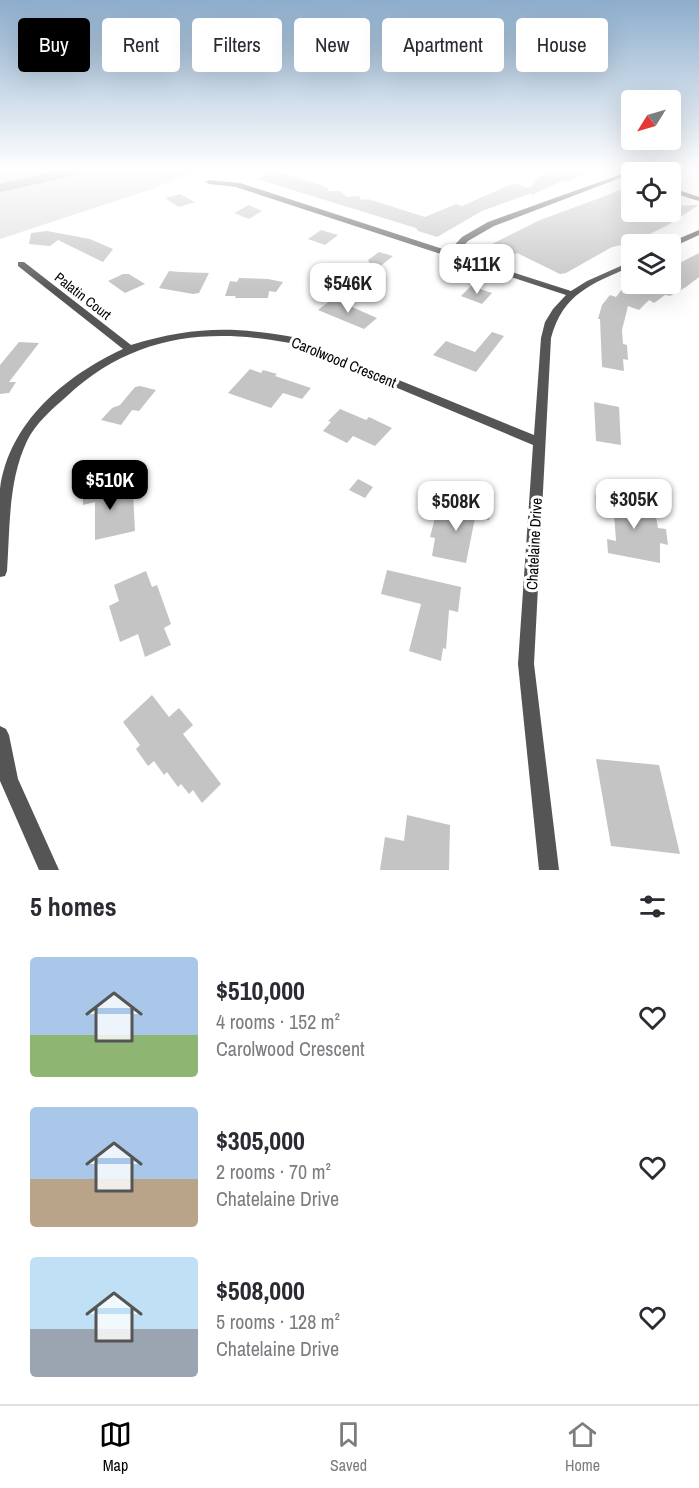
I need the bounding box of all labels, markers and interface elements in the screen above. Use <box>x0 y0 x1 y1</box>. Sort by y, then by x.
chip: Buy <box>18 18 90 72</box>
chip: Rent <box>102 18 180 72</box>
chip: Filters <box>192 18 282 72</box>
chip: New <box>294 18 370 72</box>
chip: Apartment <box>382 18 504 72</box>
chip: House <box>516 18 608 72</box>
north arrow <box>621 90 681 150</box>
map controls <box>621 90 681 294</box>
button: locate <box>621 162 681 222</box>
button: layers <box>621 234 681 294</box>
pin: $411K <box>435 244 519 295</box>
text: $411K <box>453 250 501 277</box>
pin: $546K <box>306 263 390 314</box>
street label: Palatin Court <box>51 268 115 324</box>
text: $546K <box>324 269 372 296</box>
street label: Carolwood Crescent <box>288 331 400 393</box>
pin: $510K <box>68 460 152 511</box>
text: $510K <box>86 466 134 493</box>
pin: $305K <box>592 479 676 530</box>
pin: $508K <box>414 481 498 532</box>
text: $305K <box>610 485 658 512</box>
text: $508K <box>432 487 480 514</box>
street label: Chatelaine Drive <box>521 497 547 591</box>
text: 5 homes <box>30 889 117 924</box>
icon: filters <box>636 890 669 923</box>
text: $510,000 <box>216 973 305 1008</box>
icon: home <box>78 981 150 1053</box>
icon: heart <box>636 1001 669 1034</box>
text: 4 rooms · 152 m² <box>216 1008 340 1035</box>
text: Carolwood Crescent <box>216 1035 365 1062</box>
text: $305,000 <box>216 1123 305 1158</box>
icon: home <box>78 1131 150 1203</box>
icon: heart <box>636 1151 669 1184</box>
text: 2 rooms · 70 m² <box>216 1158 331 1185</box>
text: Chatelaine Drive <box>216 1185 339 1212</box>
text: $508,000 <box>216 1273 305 1308</box>
icon: home <box>78 1281 150 1353</box>
icon: heart <box>636 1301 669 1334</box>
text: 5 rooms · 128 m² <box>216 1308 340 1335</box>
text: Chatelaine Drive <box>216 1335 339 1362</box>
tab: Map <box>99 1418 132 1476</box>
tab: Saved <box>330 1418 367 1476</box>
tab: Home <box>565 1418 600 1476</box>

